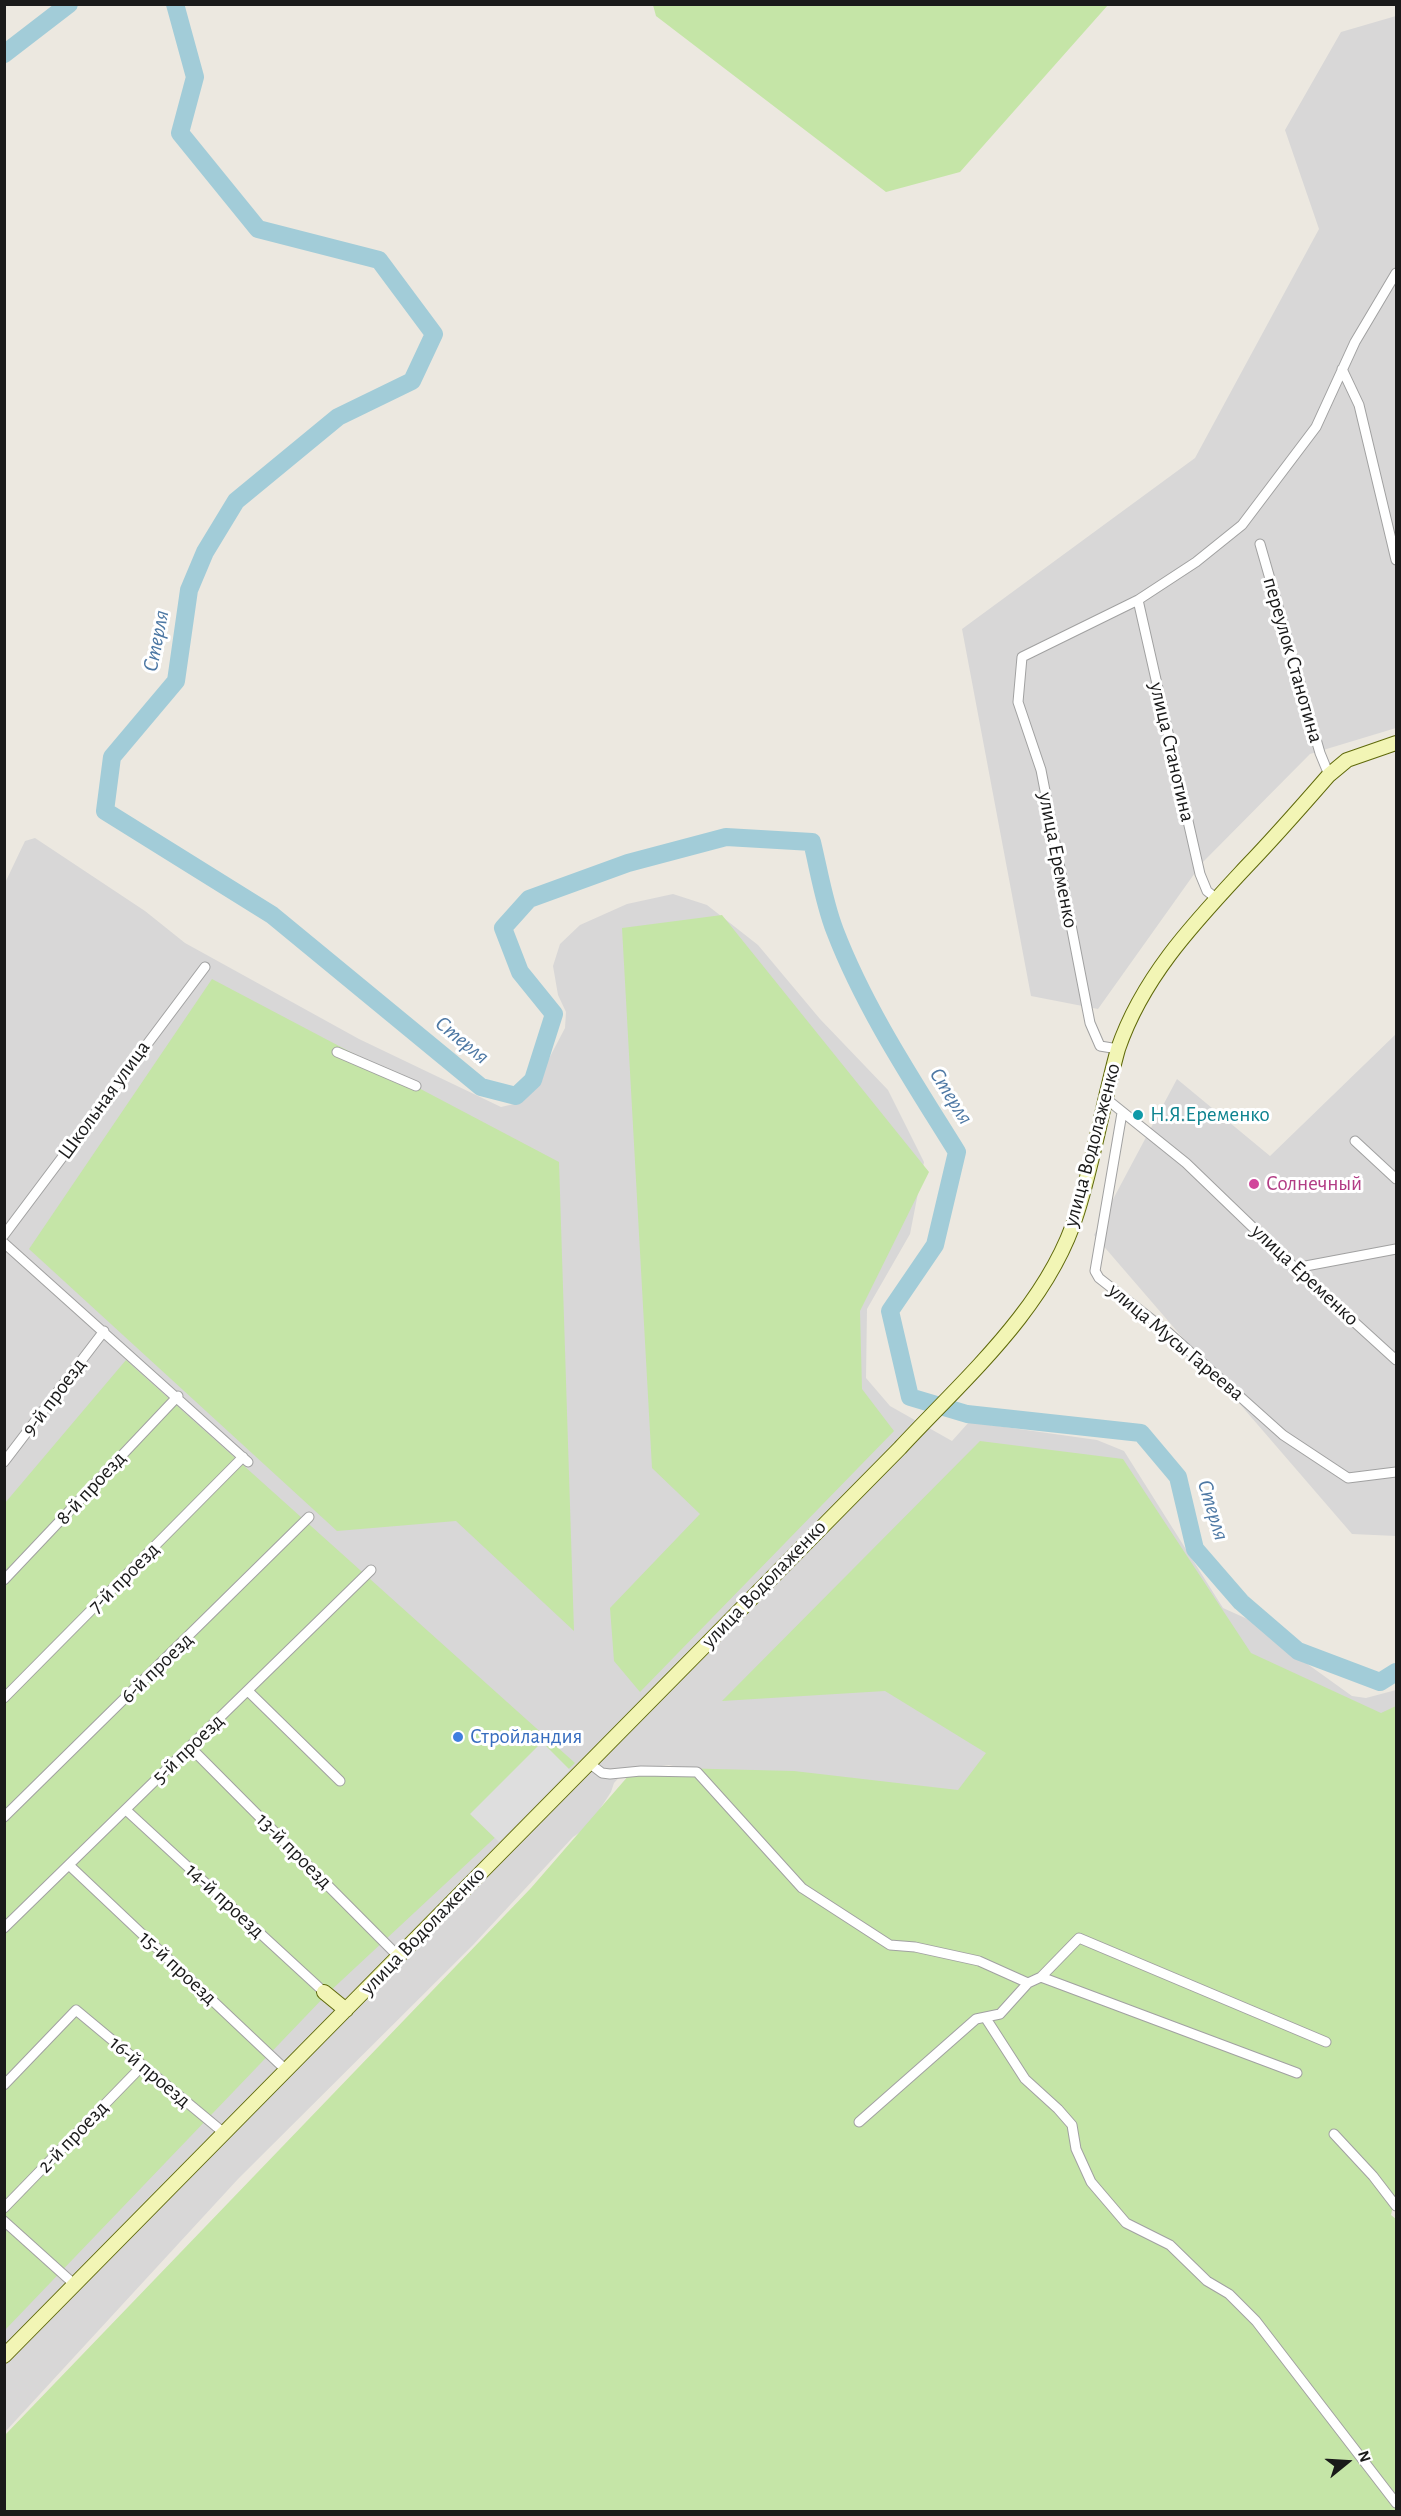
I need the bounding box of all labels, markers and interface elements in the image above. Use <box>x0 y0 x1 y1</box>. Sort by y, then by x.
street label: переулок Станотина <box>1257 574 1329 746</box>
water label: Стерля <box>137 608 175 674</box>
street label: улица Станотина <box>1144 680 1200 824</box>
street label: улица Еременко <box>1032 790 1084 930</box>
water label: Стерля <box>430 1010 494 1070</box>
street label: Школьная улица <box>52 1036 156 1164</box>
street label: улица Водолаженко <box>1058 1060 1126 1230</box>
water label: Стерля <box>923 1063 979 1129</box>
place label: Н.Я.Еременко <box>1150 1102 1270 1128</box>
marker: Н.Я.Еременко <box>1131 1108 1145 1122</box>
place label: Солнечный <box>1266 1171 1362 1197</box>
marker: Солнечный <box>1247 1177 1261 1191</box>
street label: улица Еременко <box>1246 1219 1364 1331</box>
street label: улица Мусы Гареева <box>1103 1278 1249 1406</box>
street label: 9-й проезд <box>16 1353 92 1441</box>
street label: 8-й проезд <box>51 1446 131 1530</box>
water label: Стерля <box>1191 1476 1235 1544</box>
street label: улица Водолаженко <box>696 1515 832 1653</box>
street label: 7-й проезд <box>83 1537 165 1619</box>
street label: 6-й проезд <box>115 1627 199 1709</box>
street label: 5-й проезд <box>147 1709 229 1789</box>
place label: Стройландия <box>470 1724 582 1750</box>
marker: Стройландия <box>451 1730 465 1744</box>
street label: 13-й проезд <box>251 1808 337 1894</box>
street label: 14-й проезд <box>180 1858 270 1944</box>
street label: улица Водолаженко <box>355 1862 491 2000</box>
street label: 15-й проезд <box>134 1926 222 2010</box>
street label: 16-й проезд <box>104 2031 196 2113</box>
street label: 2-й проезд <box>32 2096 114 2178</box>
north arrow <box>1317 2432 1377 2492</box>
text: N <box>1355 2449 1373 2464</box>

